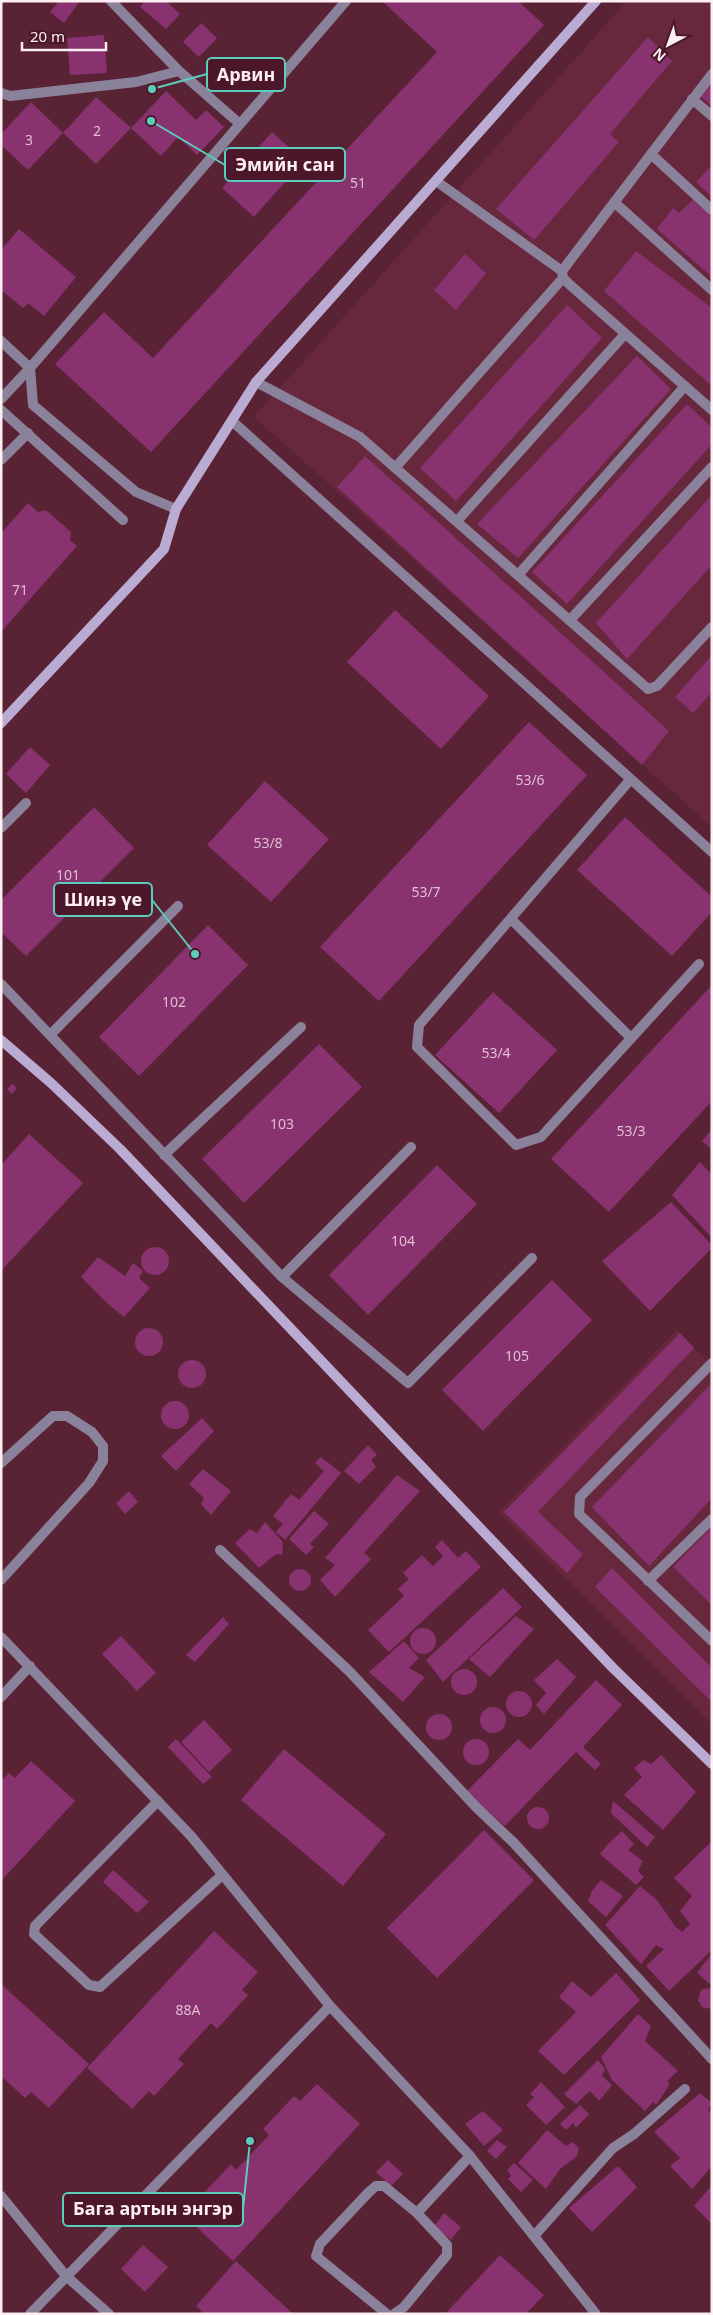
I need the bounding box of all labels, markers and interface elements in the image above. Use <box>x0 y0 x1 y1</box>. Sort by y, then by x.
scale bar <box>22 20 106 52</box>
north arrow <box>643 20 693 70</box>
text: 20 m <box>30 26 65 46</box>
text: N <box>649 44 670 66</box>
callout: Арвин <box>207 58 285 91</box>
text: Арвин <box>217 62 275 86</box>
house number: 2 <box>93 121 101 140</box>
house number: 3 <box>25 130 33 149</box>
callout: Эмийн сан <box>225 148 345 181</box>
text: Эмийн сан <box>235 152 335 176</box>
house number: 51 <box>350 173 366 192</box>
house number: 71 <box>12 580 28 599</box>
house number: 53/6 <box>515 770 545 789</box>
house number: 53/8 <box>253 833 283 852</box>
house number: 101 <box>56 865 80 884</box>
house number: 53/7 <box>411 882 441 901</box>
callout: Шинэ үе <box>54 883 152 916</box>
text: Шинэ үе <box>64 887 142 911</box>
house number: 102 <box>162 992 186 1011</box>
house number: 53/4 <box>481 1043 511 1062</box>
house number: 103 <box>270 1114 294 1133</box>
house number: 53/3 <box>616 1121 646 1140</box>
house number: 104 <box>391 1231 415 1250</box>
house number: 105 <box>505 1346 529 1365</box>
house number: 88А <box>176 2000 201 2019</box>
callout: Бага артын энгэр <box>63 2193 243 2226</box>
text: Бага артын энгэр <box>73 2196 233 2220</box>

